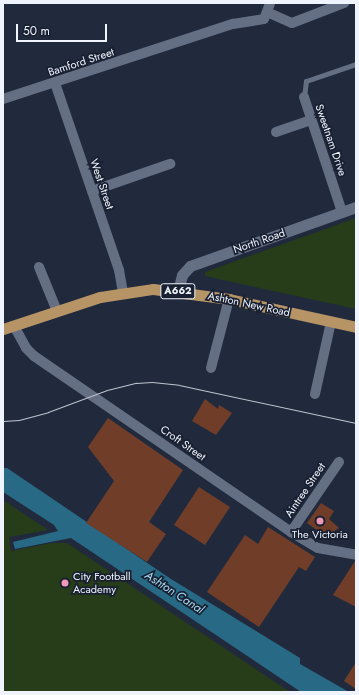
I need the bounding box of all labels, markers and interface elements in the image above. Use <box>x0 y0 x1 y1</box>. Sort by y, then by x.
scale bar <box>18 16 109 42</box>
text: 50 m <box>23 22 50 40</box>
street label: Bamford Street <box>46 45 116 79</box>
street label: Sweetnam Drive <box>313 103 349 177</box>
street label: West Street <box>87 157 117 211</box>
street label: North Road <box>231 226 287 256</box>
road number: A662 <box>160 283 196 299</box>
street label: Ashton New Road <box>207 289 291 319</box>
street label: Croft Street <box>158 423 208 463</box>
street label: Aintree Street <box>282 460 328 520</box>
marker: The Victoria <box>315 516 325 526</box>
place label: The Victoria <box>292 527 348 541</box>
water label: Ashton Canal <box>142 569 206 617</box>
place label: City Football Academy <box>73 570 131 596</box>
marker: City Football Academy <box>60 578 70 588</box>

